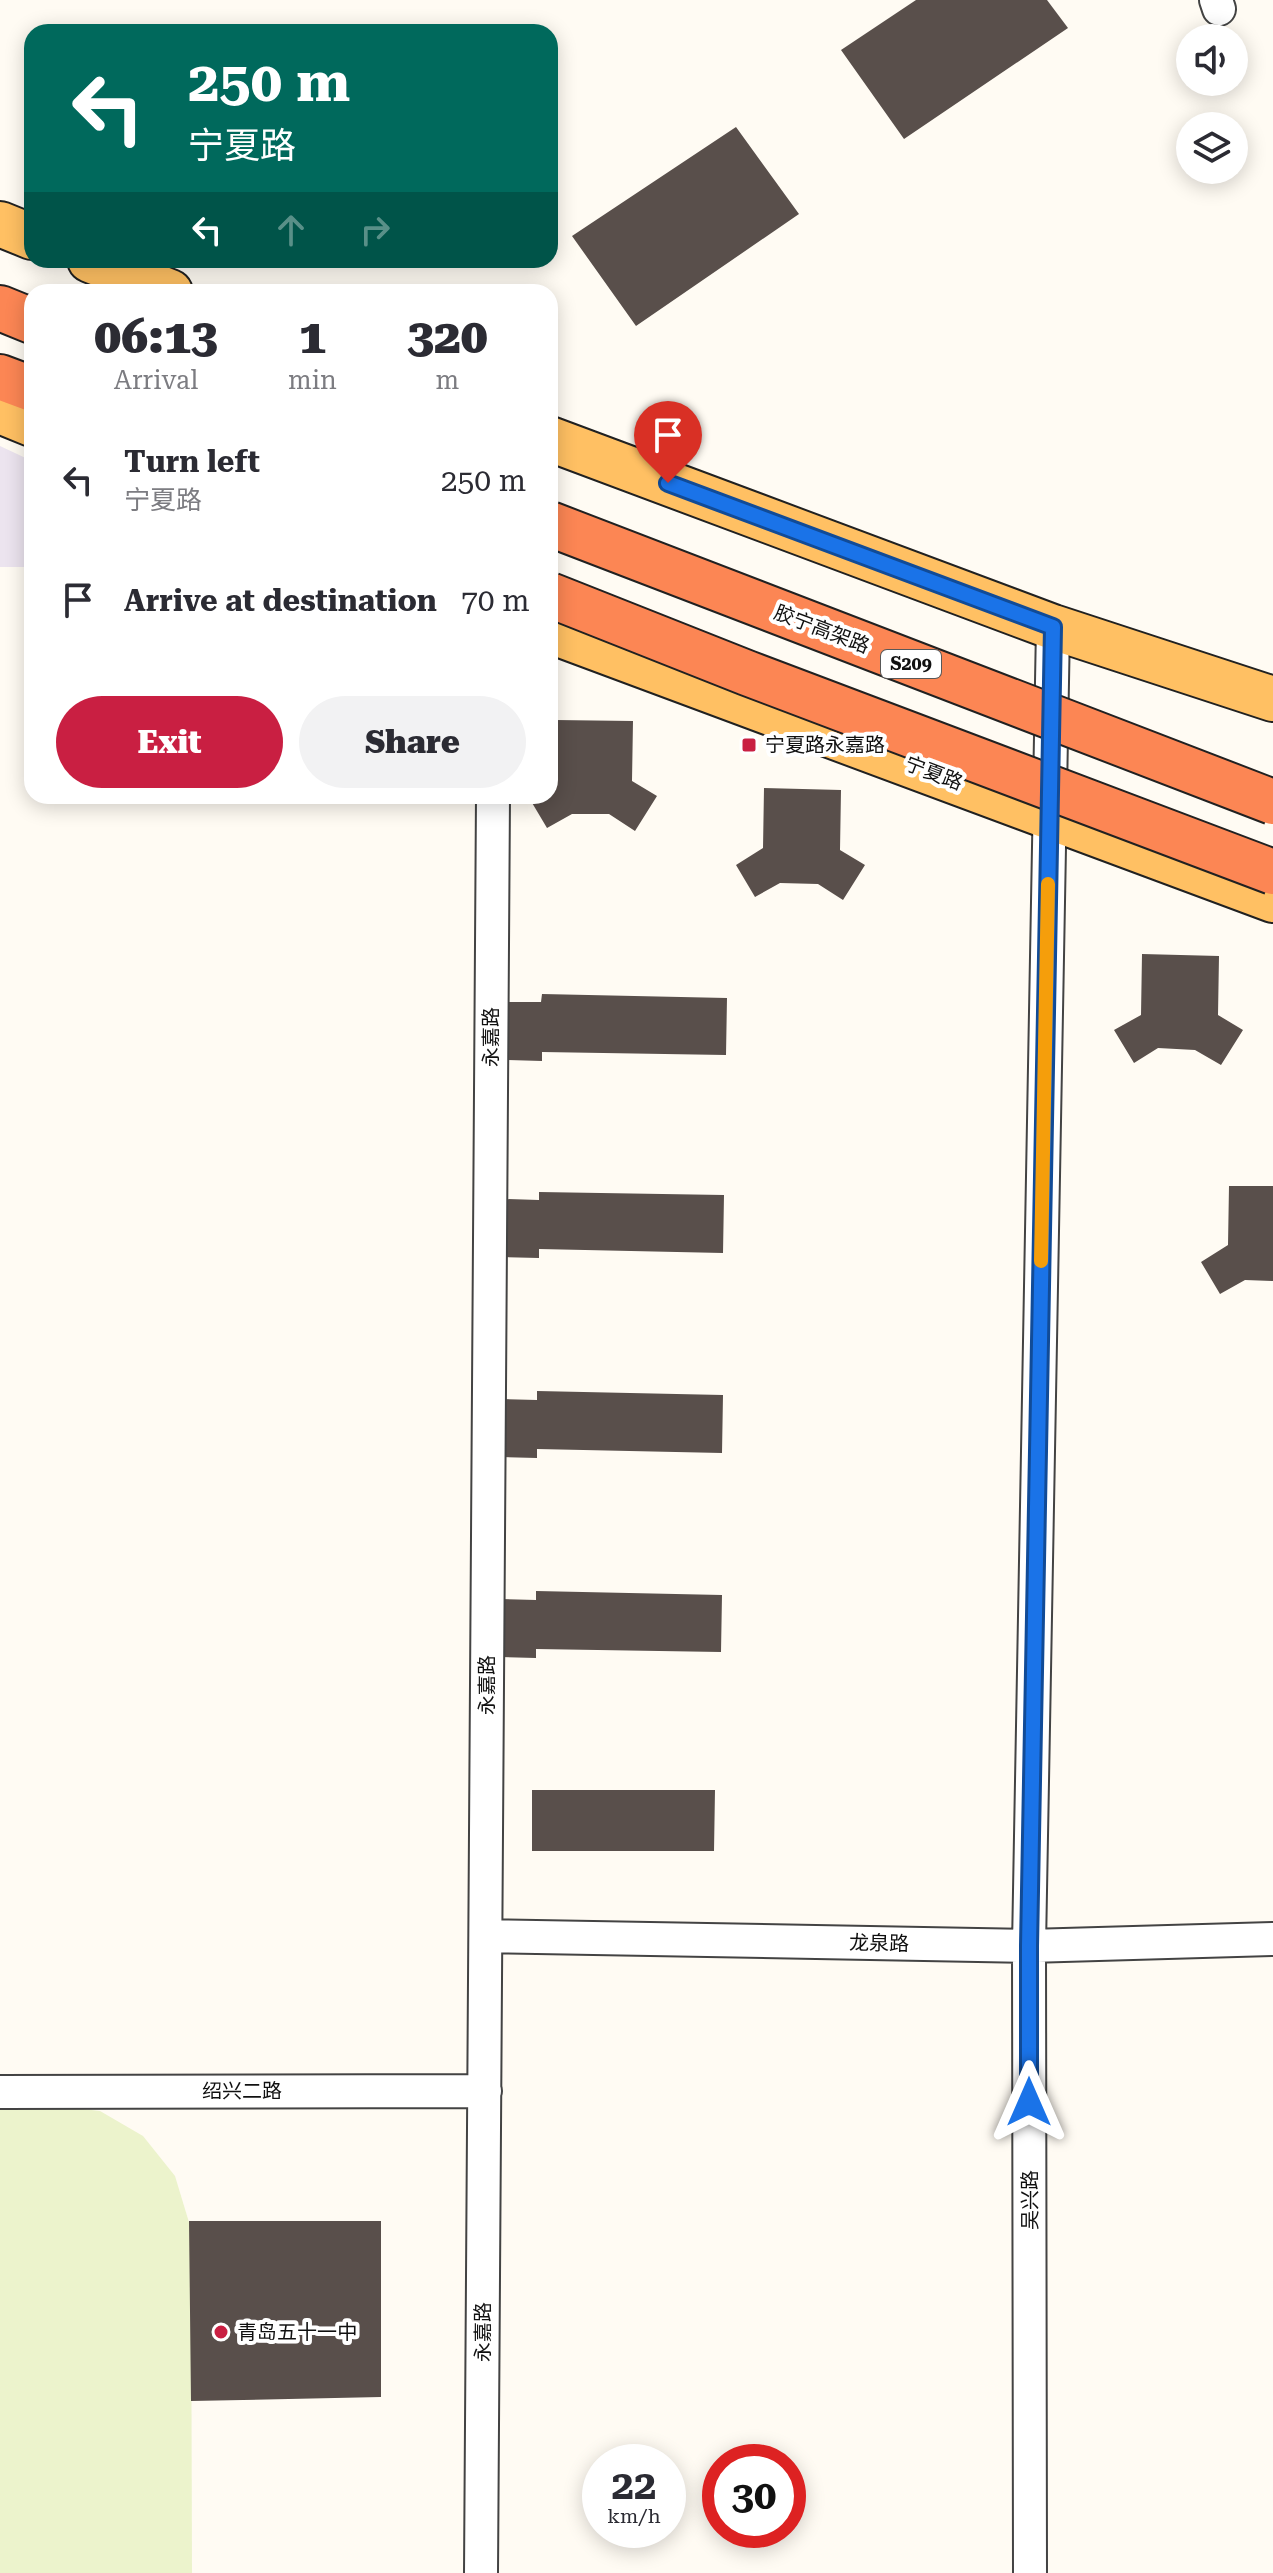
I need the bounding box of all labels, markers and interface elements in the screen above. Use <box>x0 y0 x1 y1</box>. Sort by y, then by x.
map controls <box>1176 24 1248 184</box>
button: sound <box>1176 24 1248 96</box>
text: 250 m <box>188 49 350 115</box>
icon: left <box>56 56 160 160</box>
button: layers <box>1176 112 1248 184</box>
text: 宁夏路 <box>188 125 296 167</box>
icon: left <box>185 208 229 252</box>
icon: ahead <box>269 208 313 252</box>
icon: right <box>353 208 397 252</box>
text: 06:13 <box>94 309 218 365</box>
text: 1 <box>299 309 326 365</box>
text: 320 <box>407 309 488 365</box>
text: Arrival <box>114 365 198 395</box>
text: min <box>288 365 337 395</box>
text: m <box>436 365 459 395</box>
pin <box>634 401 702 483</box>
icon: arrive <box>646 413 690 457</box>
text: Turn left <box>124 444 260 479</box>
icon: left <box>56 458 100 502</box>
text: 250 m <box>441 463 526 498</box>
text: 宁夏路 <box>124 485 202 515</box>
icon: arrive <box>56 578 100 622</box>
text: Arrive at destination <box>124 583 437 618</box>
text: 70 m <box>461 583 530 618</box>
street label: 胶宁高架路 <box>771 600 873 658</box>
road number: S209 <box>881 650 941 678</box>
button: Exit <box>56 696 283 788</box>
button: Share <box>299 696 526 788</box>
place label: 宁夏路永嘉路 <box>765 733 885 757</box>
marker: 宁夏路永嘉路 <box>740 736 758 754</box>
street label: 宁夏路 <box>902 751 966 795</box>
street label: 永嘉路 <box>479 1007 503 1067</box>
street label: 永嘉路 <box>475 1655 499 1715</box>
street label: 龙泉路 <box>849 1930 909 1956</box>
position arrow <box>987 2060 1071 2144</box>
street label: 绍兴二路 <box>202 2079 282 2103</box>
street label: 吴兴路 <box>1018 2170 1042 2230</box>
street label: 永嘉路 <box>471 2302 495 2362</box>
place label: 青岛五十一中 <box>237 2320 357 2344</box>
marker: 青岛五十一中 <box>212 2323 230 2341</box>
speed limit sign: 30 <box>702 2444 806 2548</box>
text: 22 <box>612 2462 656 2509</box>
text: km/h <box>607 2504 661 2528</box>

